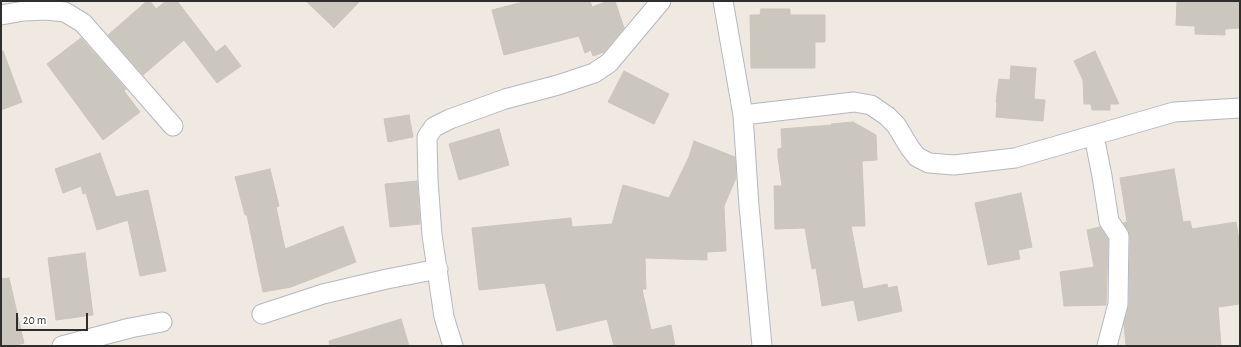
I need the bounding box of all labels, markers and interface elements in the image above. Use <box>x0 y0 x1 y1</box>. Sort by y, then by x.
scale bar <box>18 305 90 331</box>
text: 20 m <box>23 314 46 326</box>

